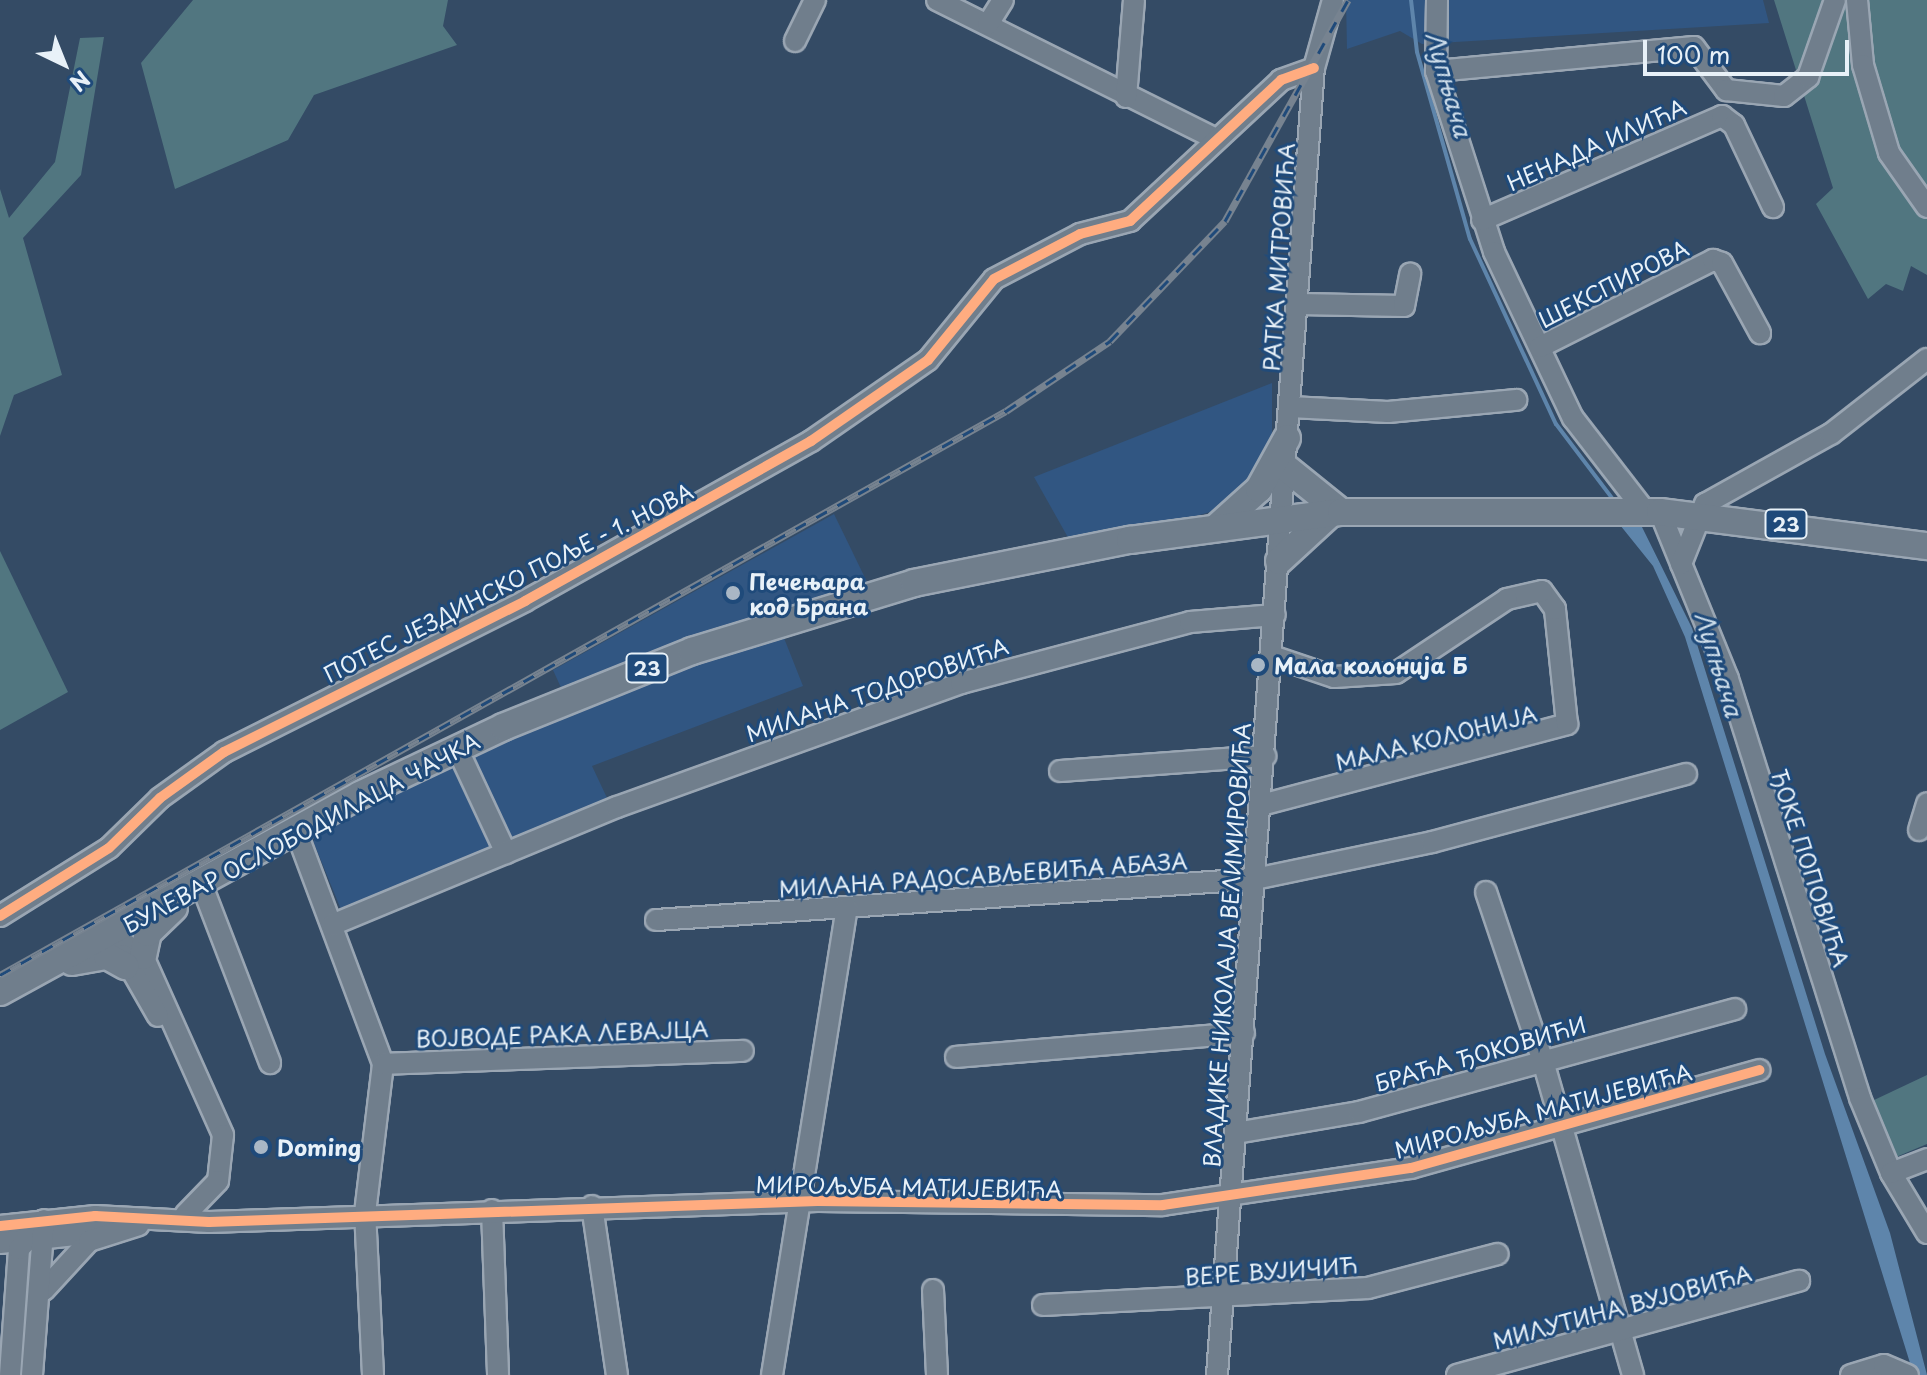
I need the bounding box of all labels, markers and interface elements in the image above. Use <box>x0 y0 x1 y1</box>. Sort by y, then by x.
north arrow <box>24 24 104 104</box>
scale bar <box>1647 24 1853 74</box>
water label: Лупњача <box>1420 28 1478 140</box>
text: 100 m <box>1657 36 1730 72</box>
text: N <box>63 64 98 100</box>
street label: НЕНАДА ИЛИЋА <box>1503 93 1689 195</box>
street label: РАТКА МИТРОВИЋА <box>1257 141 1299 373</box>
street label: ШЕКСПИРОВА <box>1534 234 1692 332</box>
street label: ПОТЕС ЈЕЗДИНСКО ПОЉЕ - 1. НОВА <box>316 476 700 688</box>
road number: 23 <box>1764 508 1808 540</box>
place label: Печењара код Брана <box>749 567 869 618</box>
marker: Печењара код Брана <box>724 584 742 602</box>
water label: Лупњача <box>1689 608 1749 720</box>
street label: МИЛАНА ТОДОРОВИЋА <box>742 632 1012 746</box>
road number: 23 <box>625 652 669 684</box>
place label: Мала колонија Б <box>1274 652 1469 678</box>
marker: Мала колонија Б <box>1249 656 1267 674</box>
street label: МАЛА КОЛОНИЈА <box>1333 699 1539 775</box>
street label: ВЛАДИКЕ НИКОЛАЈА ВЕЛИМИРОВИЋА <box>1197 720 1255 1170</box>
street label: БУЛЕВАР ОСЛОБОДИЛАЦА ЧАЧКА <box>119 727 483 937</box>
street label: ЂОКЕ ПОПОВИЋА <box>1767 766 1855 970</box>
street label: МИЛАНА РАДОСАВЉЕВИЋА АБАЗА <box>778 847 1188 901</box>
street label: БРАЋА ЂОКОВИЋИ <box>1372 1010 1588 1096</box>
street label: ВОЈВОДЕ РАКА ЛЕВАЈЦА <box>415 1015 709 1051</box>
street label: МИРОЉУБА МАТИЈЕВИЋА <box>1392 1058 1694 1162</box>
place label: Doming <box>277 1134 361 1160</box>
marker: Doming <box>252 1138 270 1156</box>
street label: МИРОЉУБА МАТИЈЕВИЋА <box>756 1170 1062 1202</box>
street label: ВЕРЕ ВУЈИЧИЋ <box>1183 1251 1359 1289</box>
street label: МИЛУТИНА ВУЈОВИЋА <box>1490 1259 1754 1353</box>

